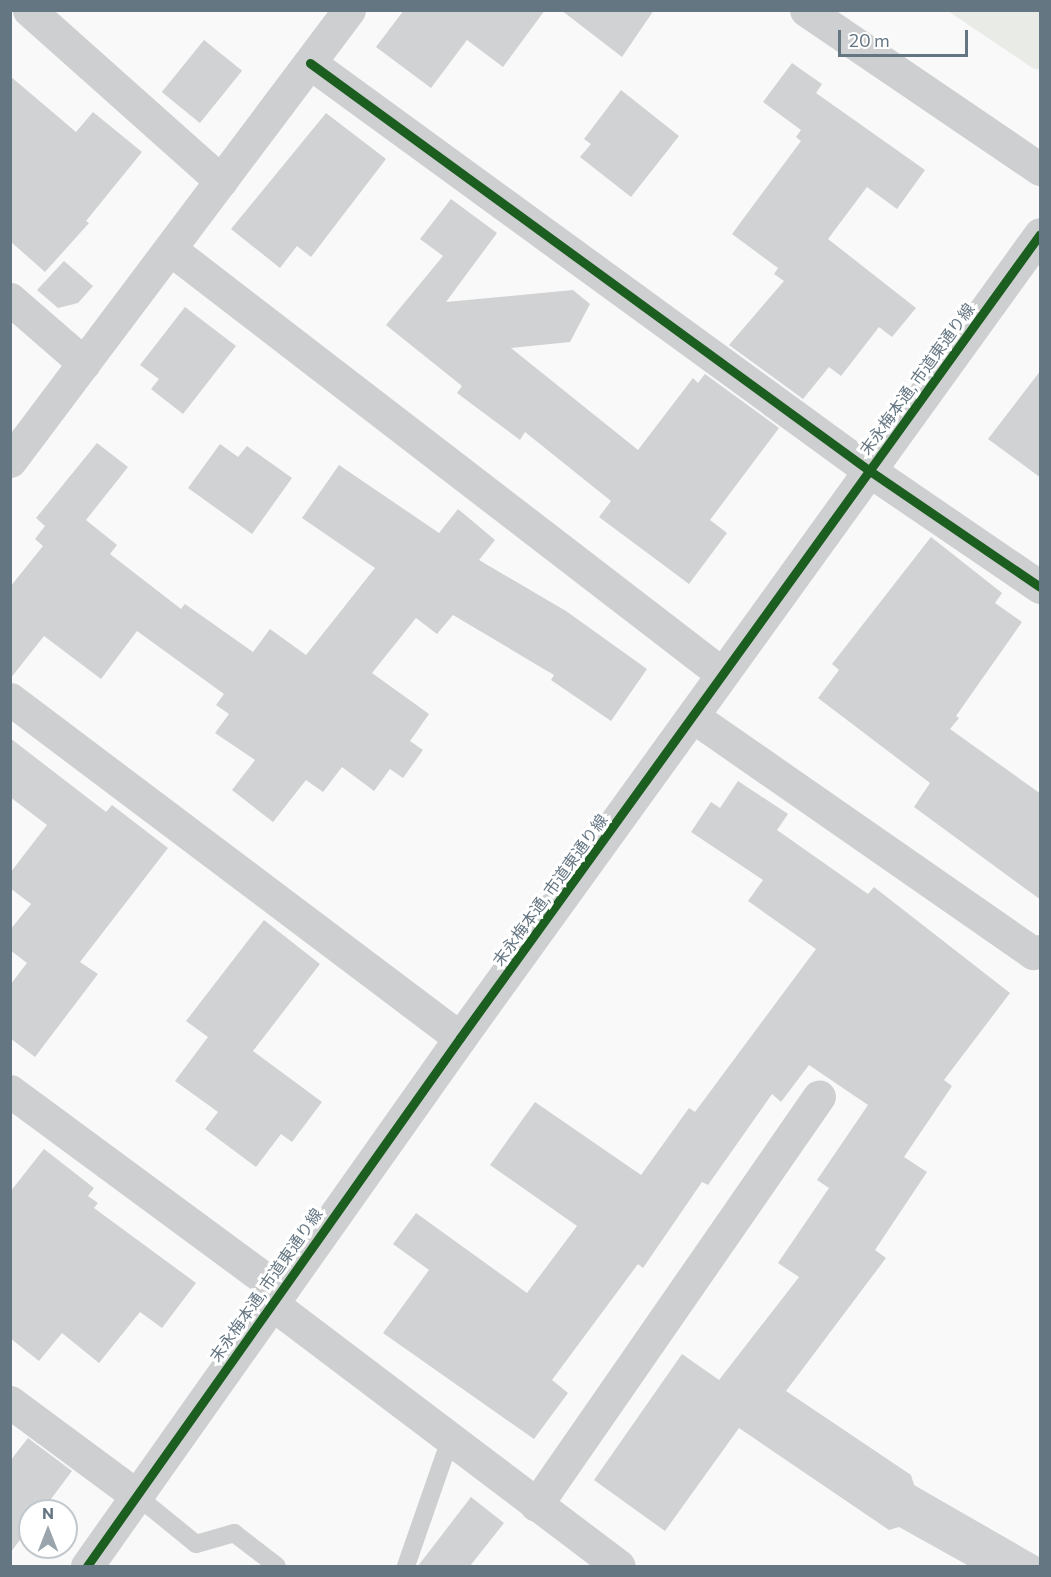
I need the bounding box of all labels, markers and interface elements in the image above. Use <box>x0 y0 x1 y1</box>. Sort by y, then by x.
scale bar <box>841 18 972 56</box>
text: 20 m <box>849 29 890 51</box>
street label: 末永梅本通, 市道東通り線 <box>856 299 978 459</box>
street label: 末永梅本通, 市道東通り線 <box>489 810 611 970</box>
street label: 末永梅本通, 市道東通り線 <box>206 1205 326 1365</box>
north arrow <box>18 1499 78 1559</box>
text: N <box>42 1503 54 1522</box>

